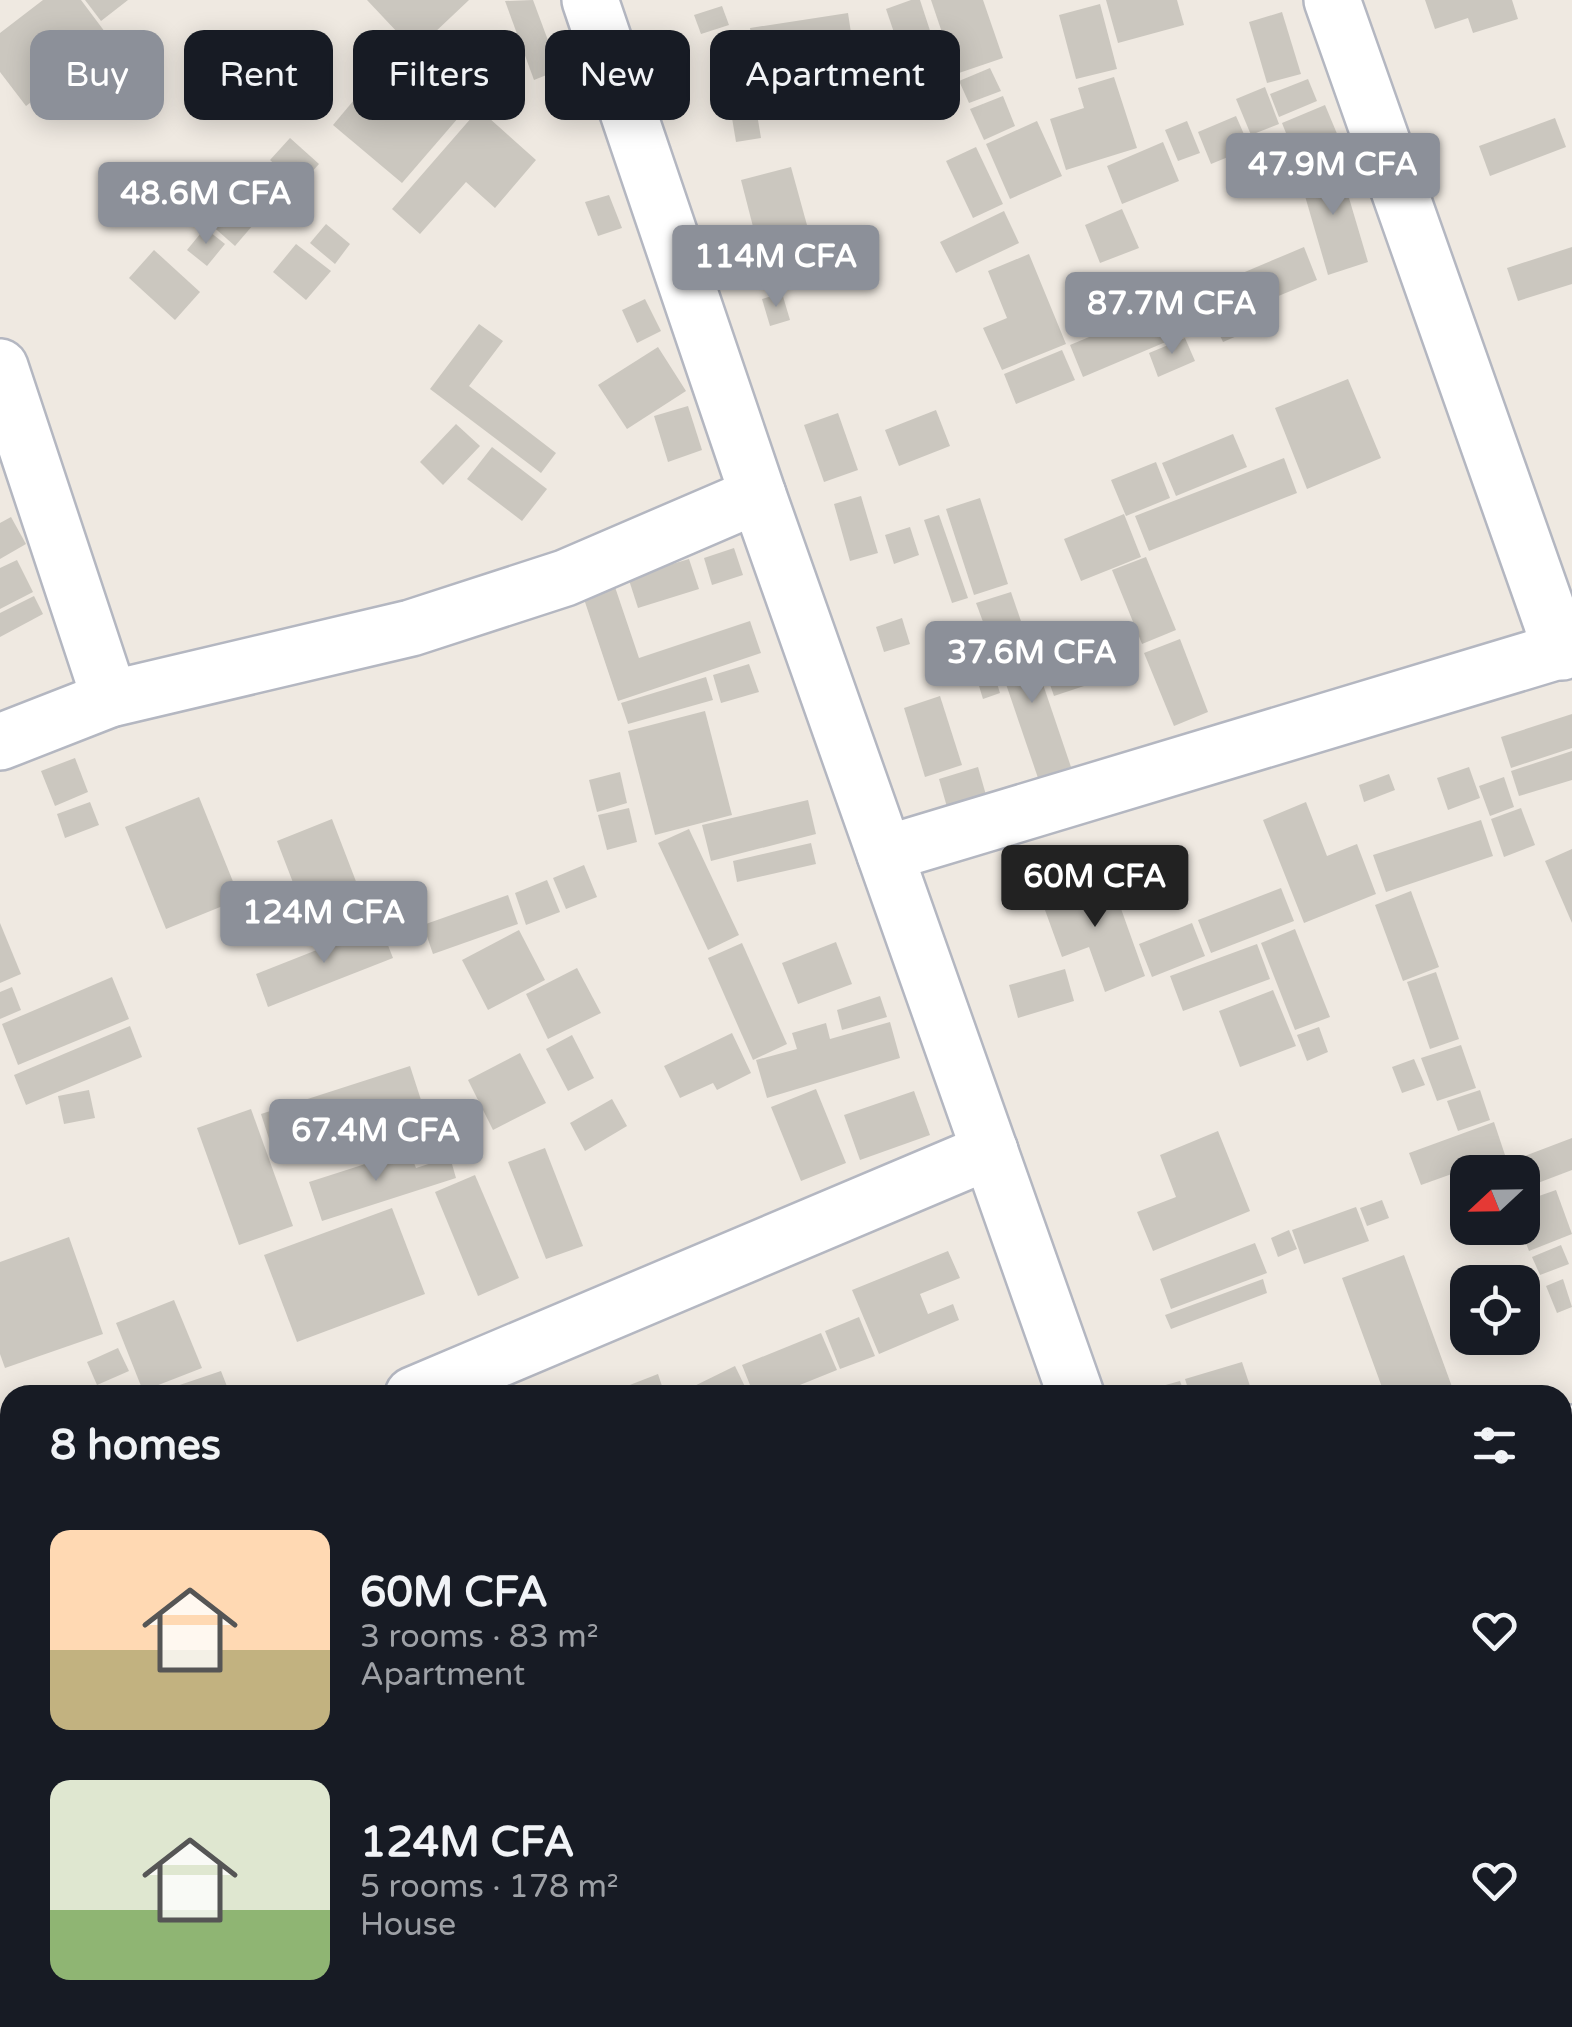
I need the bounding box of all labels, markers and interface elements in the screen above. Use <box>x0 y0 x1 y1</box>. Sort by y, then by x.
chip: Buy <box>30 30 164 120</box>
chip: Rent <box>184 30 333 120</box>
chip: Filters <box>353 30 525 120</box>
chip: New <box>545 30 690 120</box>
chip: Apartment <box>710 30 960 120</box>
pin: 47.9M CFA <box>1219 133 1447 218</box>
text: 47.9M CFA <box>1248 146 1418 184</box>
pin: 48.6M CFA <box>92 162 320 247</box>
text: 48.6M CFA <box>120 175 292 213</box>
pin: 114M CFA <box>673 225 879 310</box>
text: 114M CFA <box>694 238 858 276</box>
pin: 87.7M CFA <box>1058 272 1286 357</box>
text: 87.7M CFA <box>1087 285 1257 323</box>
pin: 37.6M CFA <box>918 621 1146 706</box>
text: 37.6M CFA <box>947 634 1117 672</box>
pin: 60M CFA <box>1003 845 1187 930</box>
text: 60M CFA <box>1023 858 1167 896</box>
pin: 124M CFA <box>221 881 427 966</box>
text: 124M CFA <box>242 894 406 932</box>
pin: 67.4M CFA <box>262 1099 490 1184</box>
text: 67.4M CFA <box>291 1112 461 1150</box>
north arrow <box>1450 1155 1540 1245</box>
map controls <box>1450 1155 1540 1355</box>
button: locate <box>1450 1265 1540 1355</box>
icon: filters <box>1467 1418 1522 1473</box>
text: 8 homes <box>50 1420 221 1471</box>
text: 60M CFA <box>360 1567 548 1618</box>
icon: home <box>130 1570 250 1690</box>
icon: heart <box>1467 1603 1522 1658</box>
text: 3 rooms · 83 m² <box>360 1618 599 1656</box>
text: Apartment <box>360 1656 525 1694</box>
text: 124M CFA <box>360 1817 575 1868</box>
icon: home <box>130 1820 250 1940</box>
icon: heart <box>1467 1853 1522 1908</box>
text: 5 rooms · 178 m² <box>360 1868 619 1906</box>
text: House <box>360 1906 456 1944</box>

